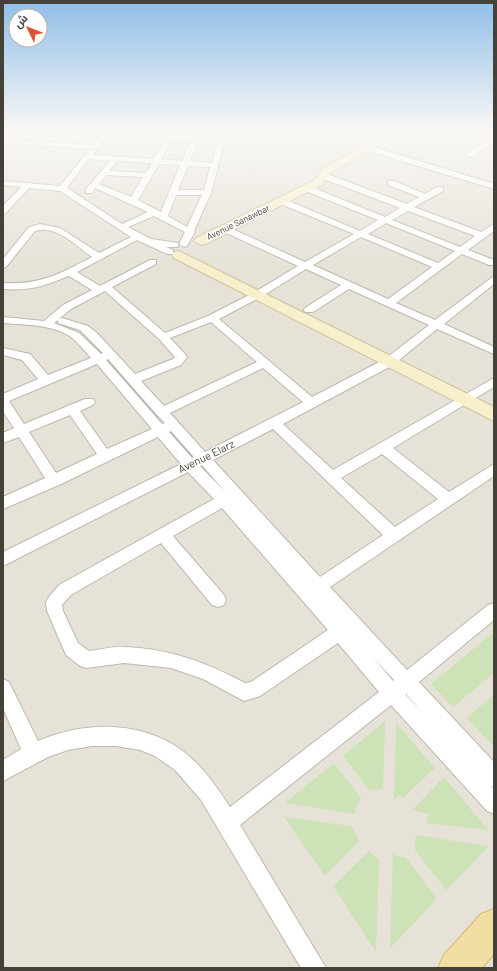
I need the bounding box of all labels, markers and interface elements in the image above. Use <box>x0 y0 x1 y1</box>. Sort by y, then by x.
north arrow <box>8 8 48 48</box>
text: ش <box>11 11 31 31</box>
street label: Avenue Sanawbar <box>205 202 272 242</box>
street label: Avenue Elarz <box>176 437 236 475</box>

